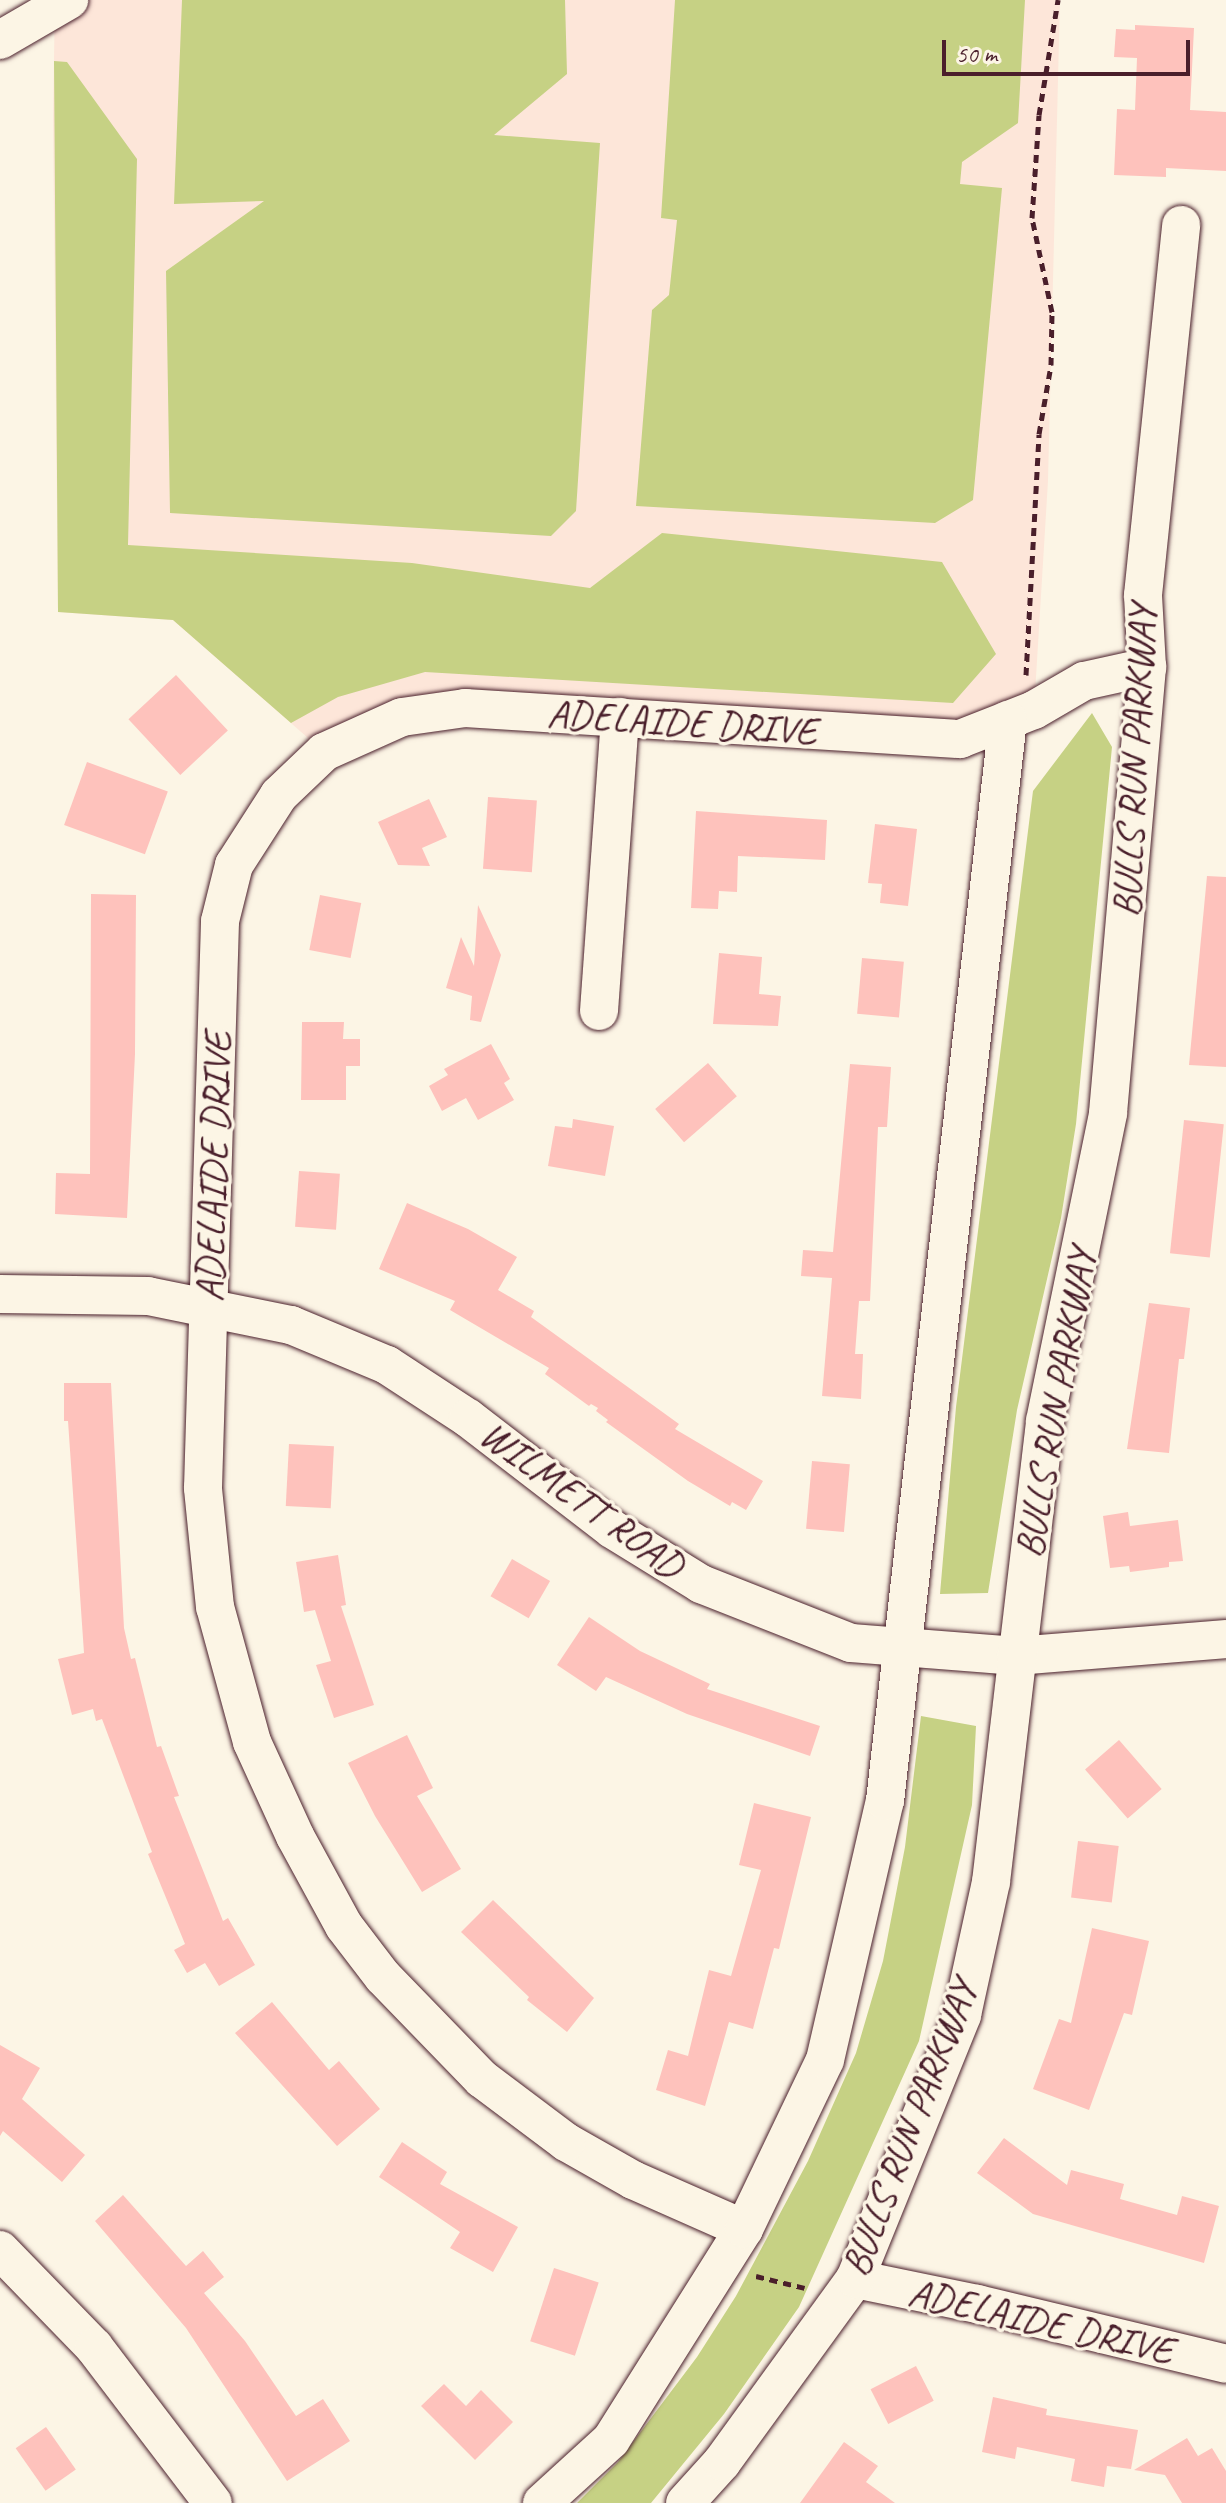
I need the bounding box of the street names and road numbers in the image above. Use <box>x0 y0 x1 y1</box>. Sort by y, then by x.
street label: BULLS RUN PARKWAY <box>1102 602 1166 920</box>
street label: ADELAIDE DRIVE <box>546 689 818 755</box>
street label: ADELAIDE DRIVE <box>184 1031 242 1303</box>
street label: BULLS RUN PARKWAY <box>1004 1244 1106 1562</box>
street label: WILMETT ROAD <box>470 1409 694 1589</box>
street label: BULLS RUN PARKWAY <box>830 1972 988 2284</box>
street label: ADELAIDE DRIVE <box>904 2267 1178 2375</box>

